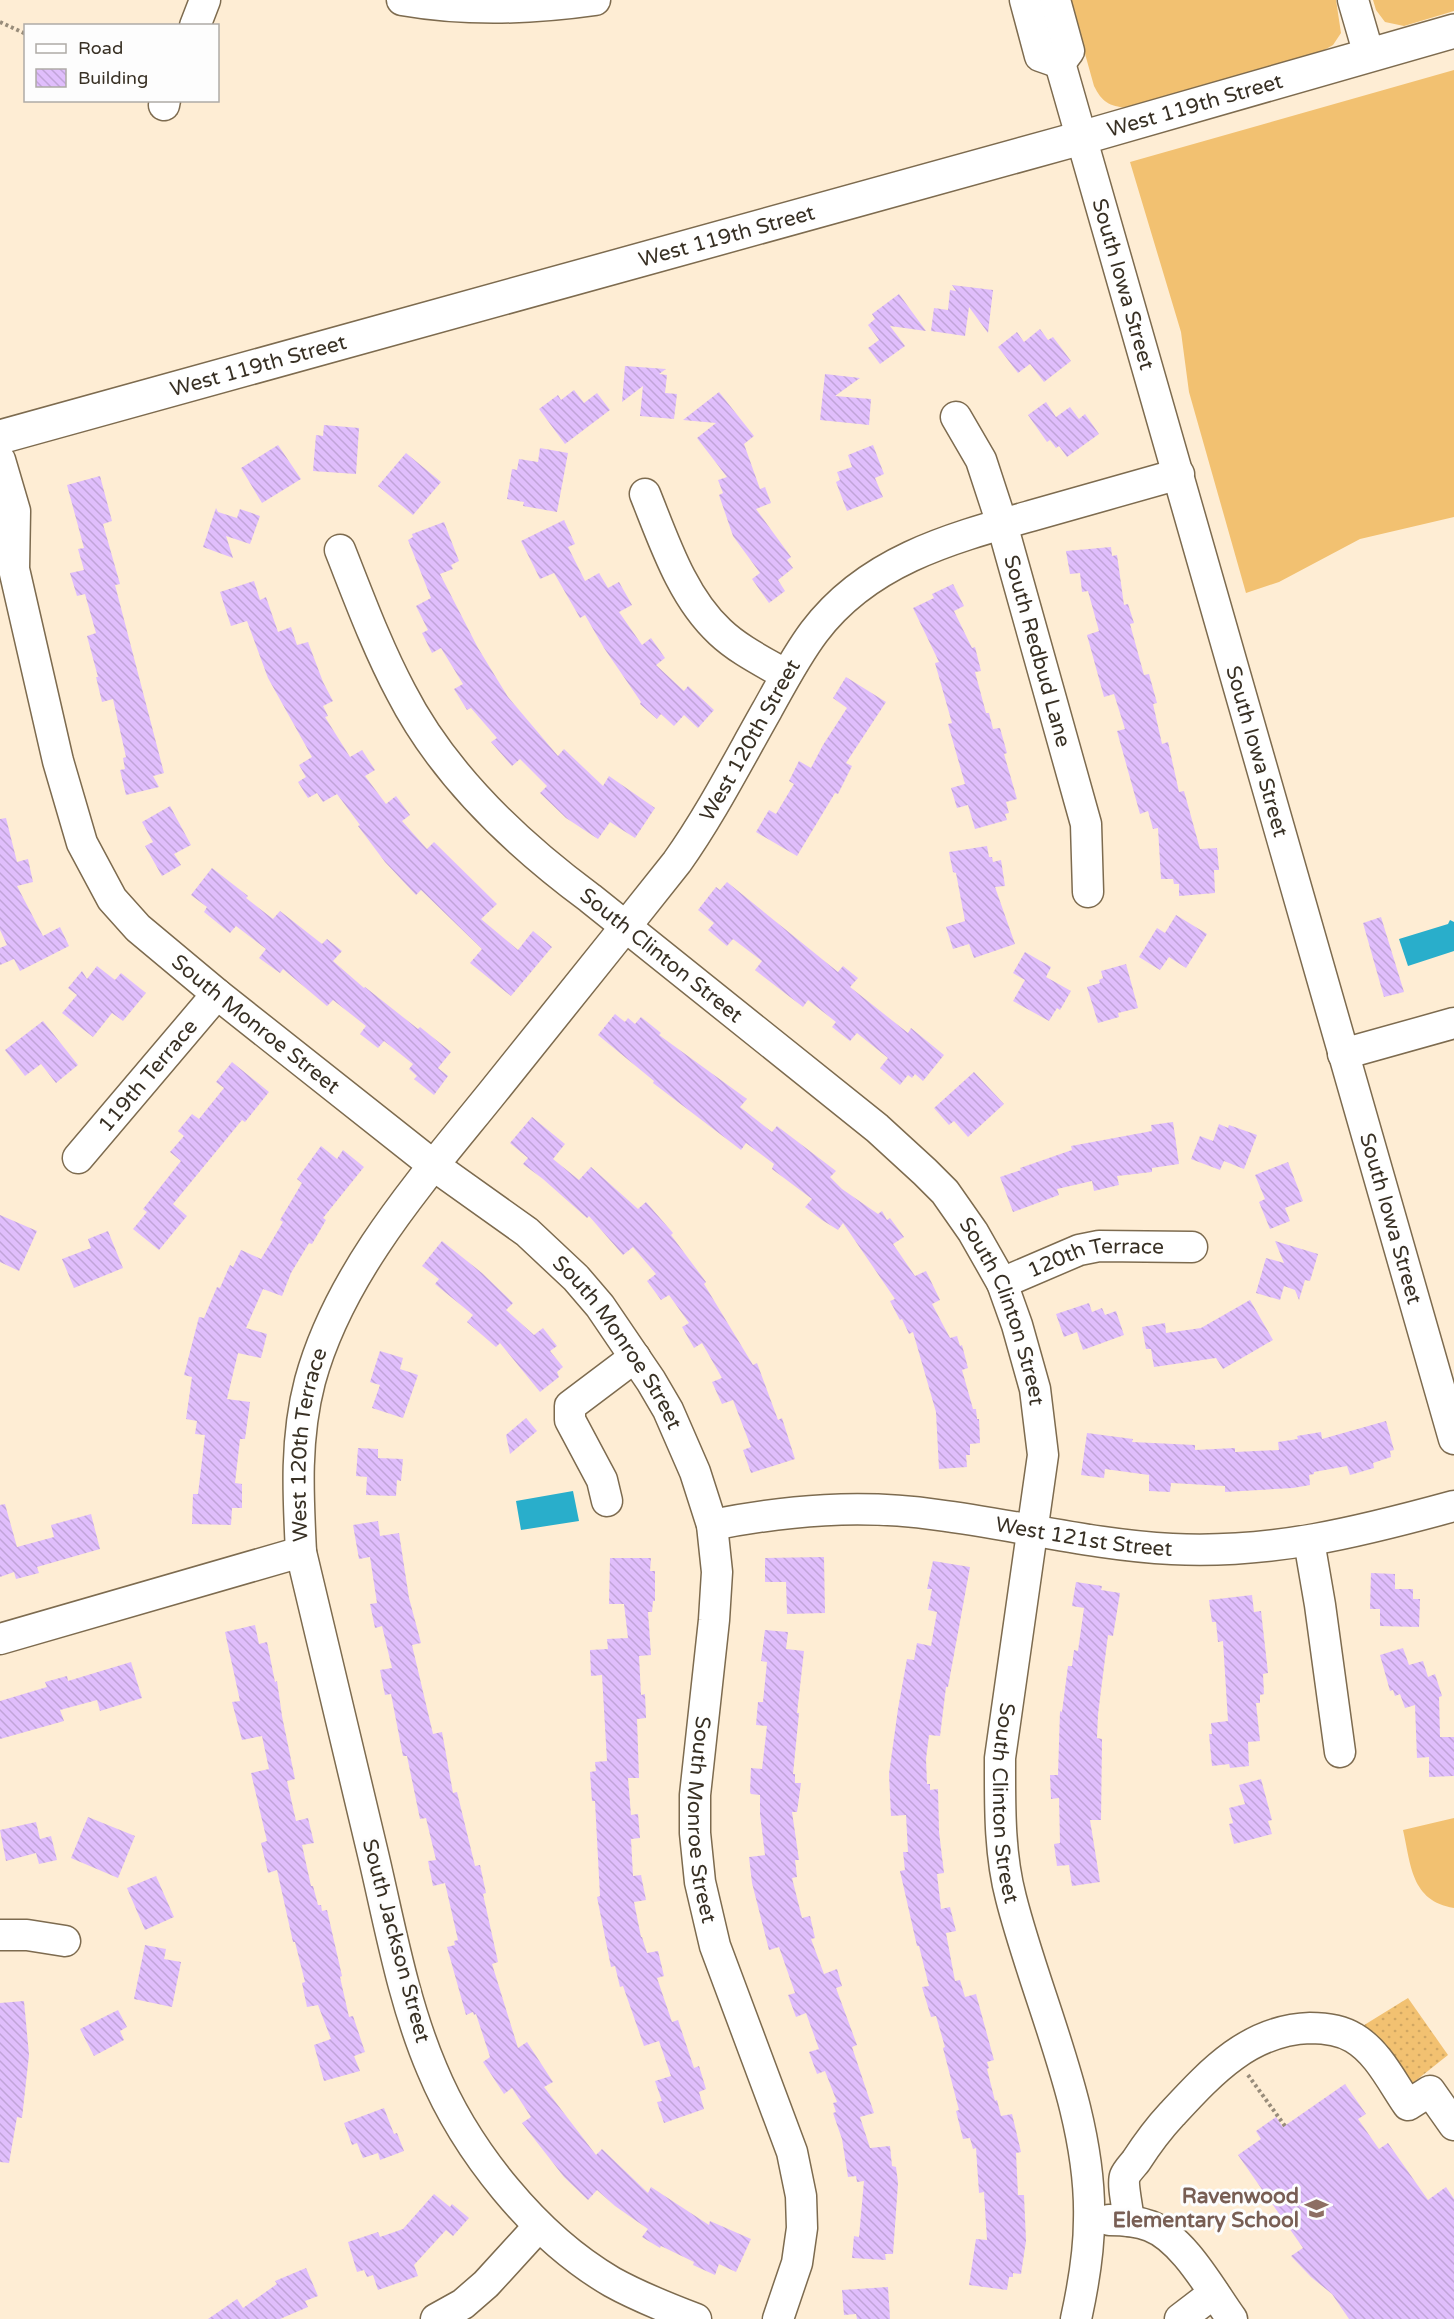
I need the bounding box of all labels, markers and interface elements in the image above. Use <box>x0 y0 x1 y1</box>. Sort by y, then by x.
legend <box>24 24 219 102</box>
text: Road <box>78 37 123 59</box>
text: Building <box>78 67 148 89</box>
street label: West 119th Street <box>1104 68 1286 142</box>
street label: South Iowa Street <box>1087 196 1160 373</box>
street label: West 119th Street <box>636 200 818 272</box>
street label: West 119th Street <box>167 329 349 402</box>
street label: South Redbud Lane <box>999 552 1076 750</box>
street label: West 120th Street <box>694 655 805 826</box>
street label: South Iowa Street <box>1221 663 1293 840</box>
street label: South Clinton Street <box>575 882 748 1028</box>
street label: South Monroe Street <box>167 949 345 1099</box>
street label: 119th Terrace <box>93 1014 203 1137</box>
street label: South Iowa Street <box>1355 1130 1427 1307</box>
street label: South Clinton Street <box>954 1212 1049 1407</box>
street label: 120th Terrace <box>1024 1233 1164 1283</box>
street label: South Monroe Street <box>548 1250 687 1433</box>
street label: West 120th Terrace <box>286 1344 332 1542</box>
street label: West 121st Street <box>993 1511 1173 1562</box>
street label: South Clinton Street <box>987 1701 1024 1906</box>
street label: South Monroe Street <box>682 1715 722 1926</box>
street label: South Jackson Street <box>357 1836 435 2046</box>
place label: Ravenwood Elementary School <box>1112 2184 1299 2233</box>
school or university icon: Ravenwood Elementary School <box>1304 2195 1330 2221</box>

